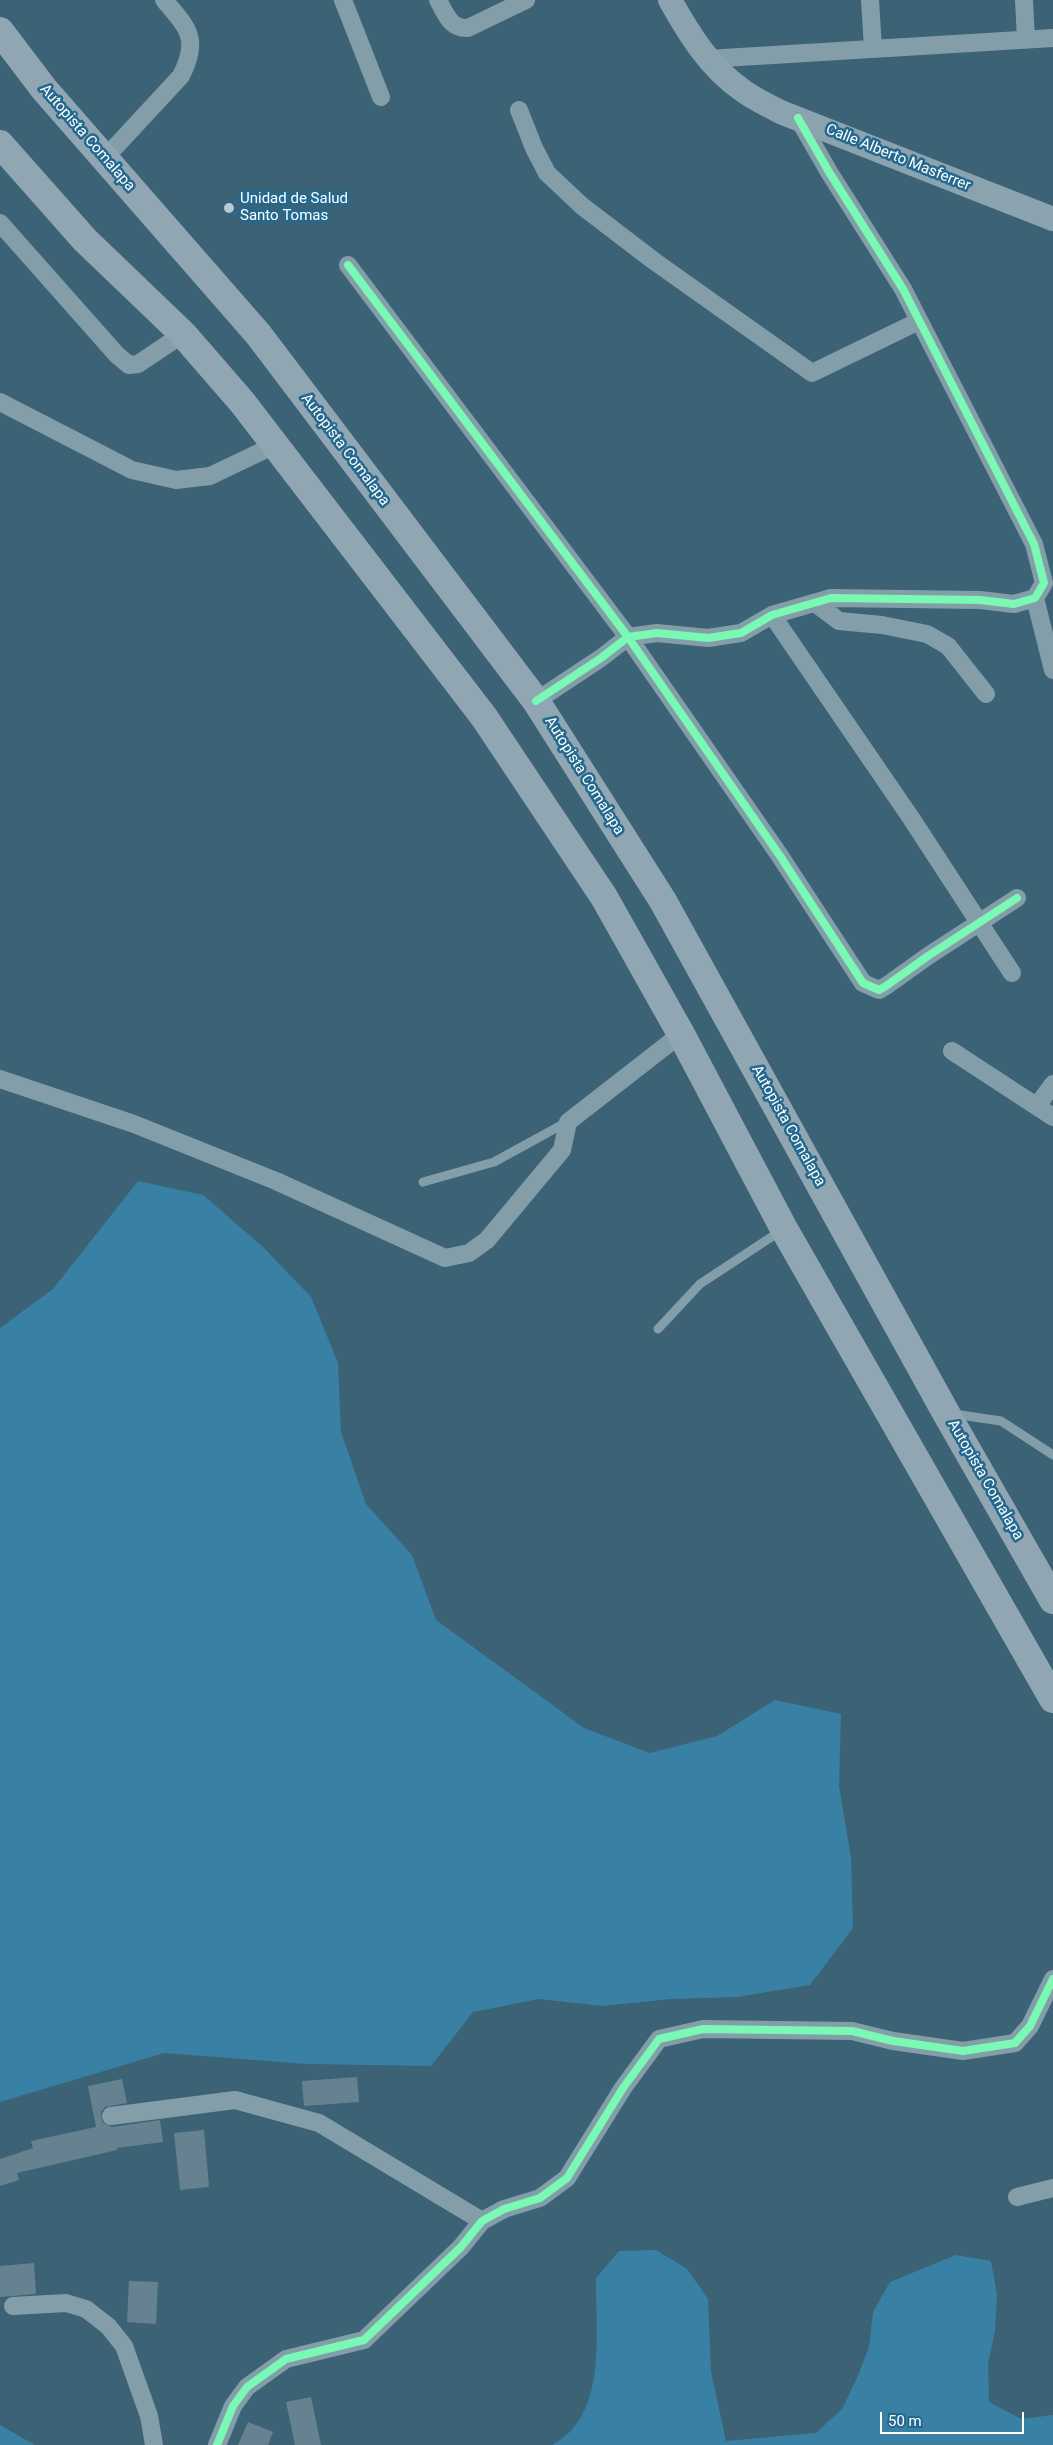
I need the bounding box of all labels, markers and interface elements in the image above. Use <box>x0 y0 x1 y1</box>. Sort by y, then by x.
street label: Autopista Comalapa <box>36 81 138 195</box>
street label: Calle Alberto Masferrer <box>823 121 973 195</box>
place label: Unidad de Salud Santo Tomas <box>240 190 348 225</box>
marker: Unidad de Salud Santo Tomas <box>222 201 236 215</box>
street label: Autopista Comalapa <box>297 390 393 510</box>
street label: Autopista Comalapa <box>540 714 628 838</box>
street label: Autopista Comalapa <box>747 1062 829 1190</box>
street label: Autopista Comalapa <box>943 1417 1027 1543</box>
scale bar <box>883 2402 1027 2434</box>
text: 50 m <box>888 2412 922 2430</box>

